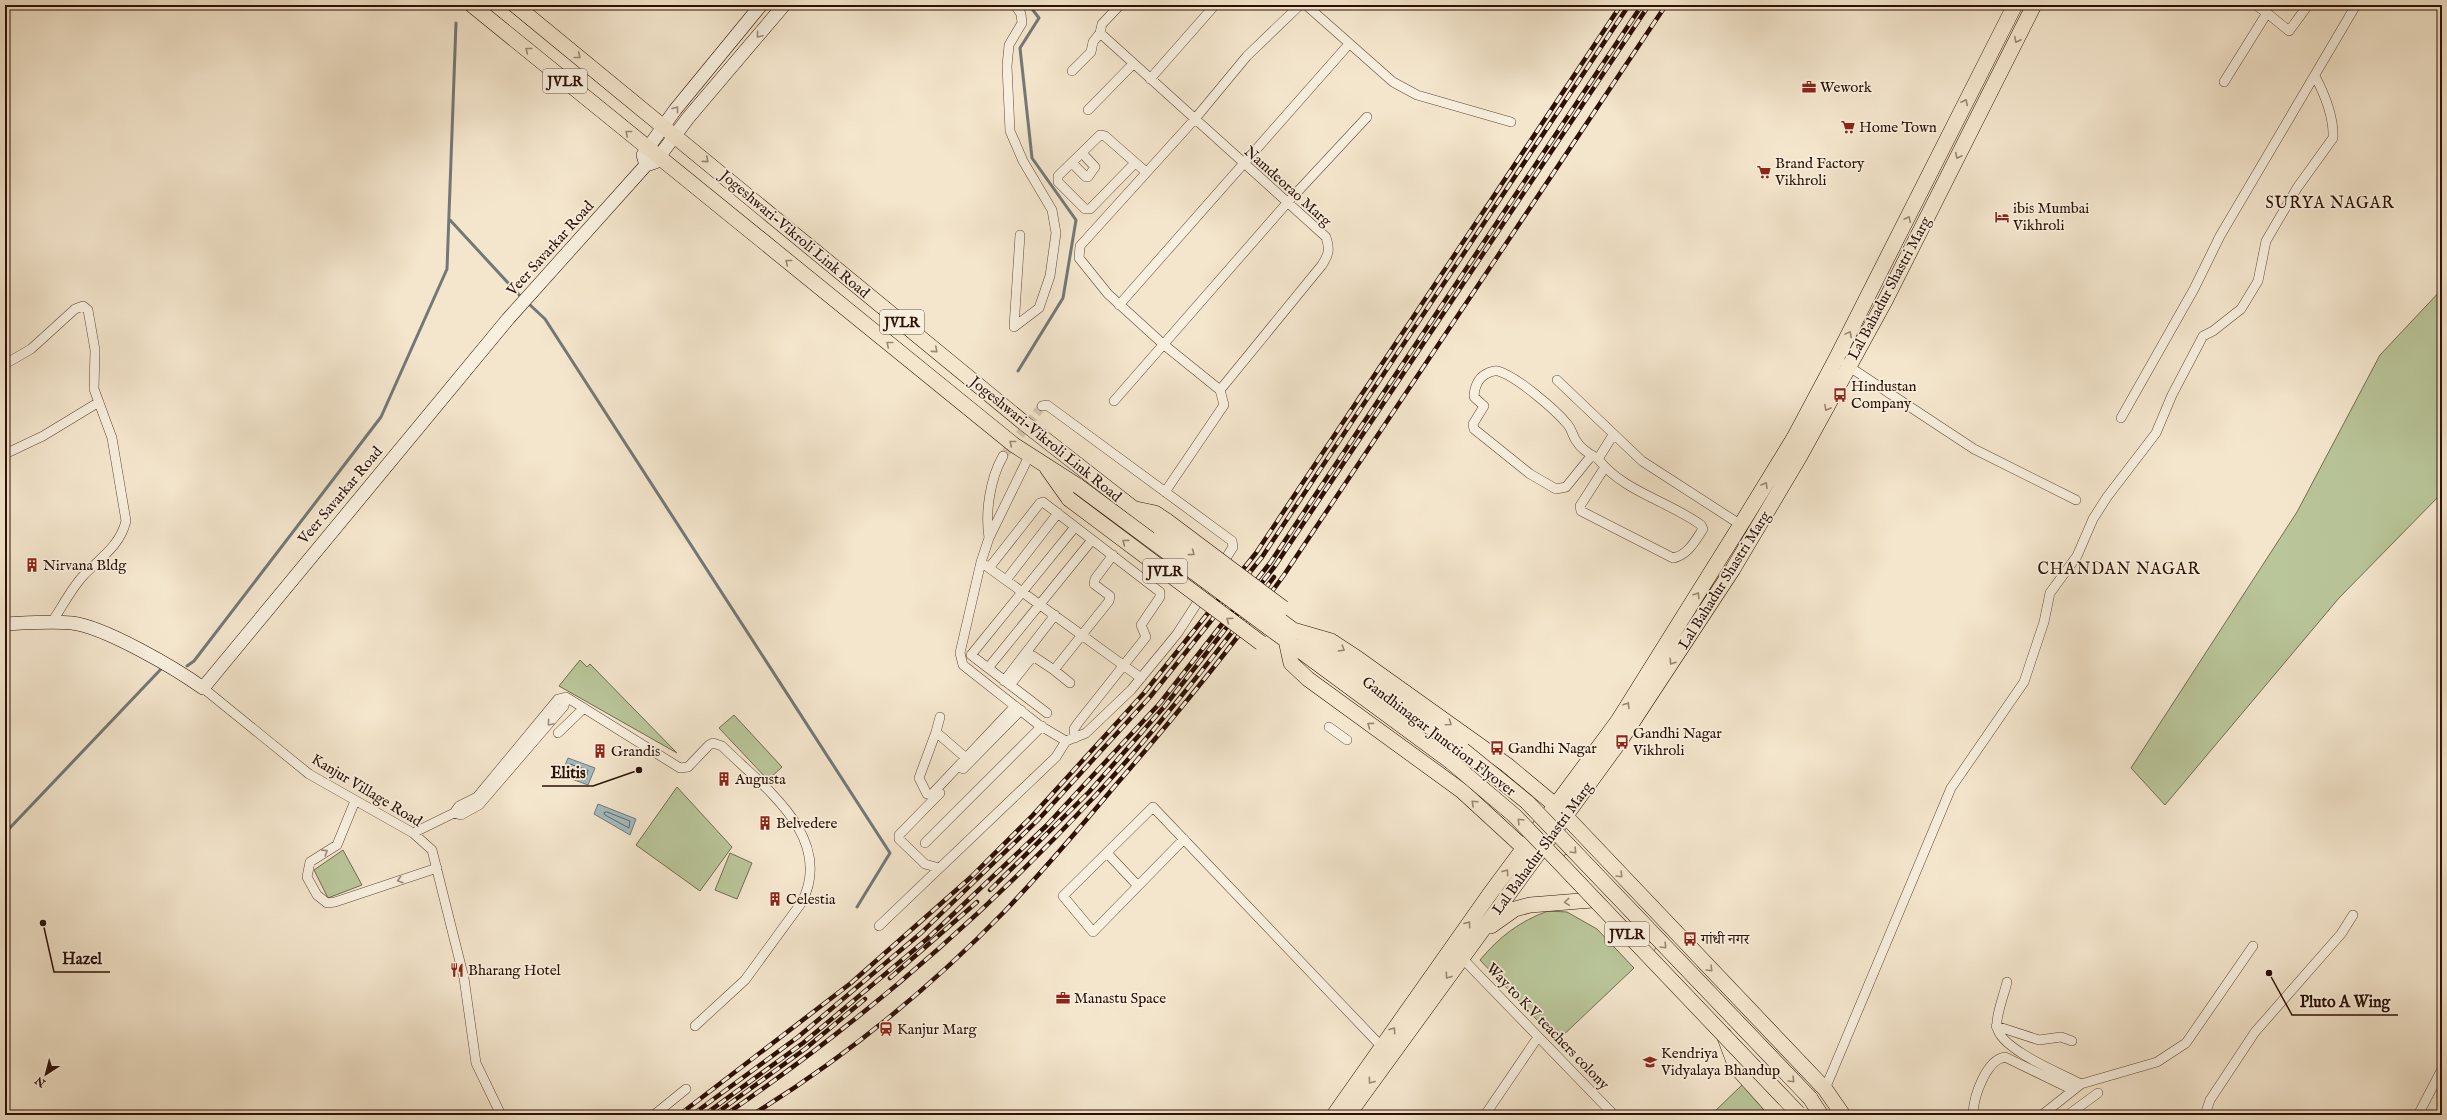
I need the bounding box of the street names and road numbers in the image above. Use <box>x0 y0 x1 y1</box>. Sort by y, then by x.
road number: JVLR <box>543 69 587 93</box>
street label: Namdeorao Marg <box>1240 142 1336 231</box>
street label: Jogeshwari-Vikroli Link Road <box>715 165 874 303</box>
street label: Veer Savarkar Road <box>502 196 599 301</box>
street label: Lal Bahadur Shastri Marg <box>1844 213 1936 363</box>
road number: JVLR <box>880 310 924 334</box>
street label: Jogeshwari-Vikroli Link Road <box>965 371 1126 507</box>
street label: Veer Savarkar Road <box>293 442 387 549</box>
street label: Lal Bahadur Shastri Marg <box>1674 507 1775 653</box>
road number: JVLR <box>1143 559 1187 583</box>
street label: Gandhinagar Junction Flyover <box>1358 672 1520 801</box>
street label: Kanjur Village Road <box>308 750 427 832</box>
street label: Lal Bahadur Shastri Marg <box>1488 777 1597 918</box>
road number: JVLR <box>1605 922 1649 946</box>
street label: Way to K.V teachers colony <box>1482 959 1614 1094</box>

